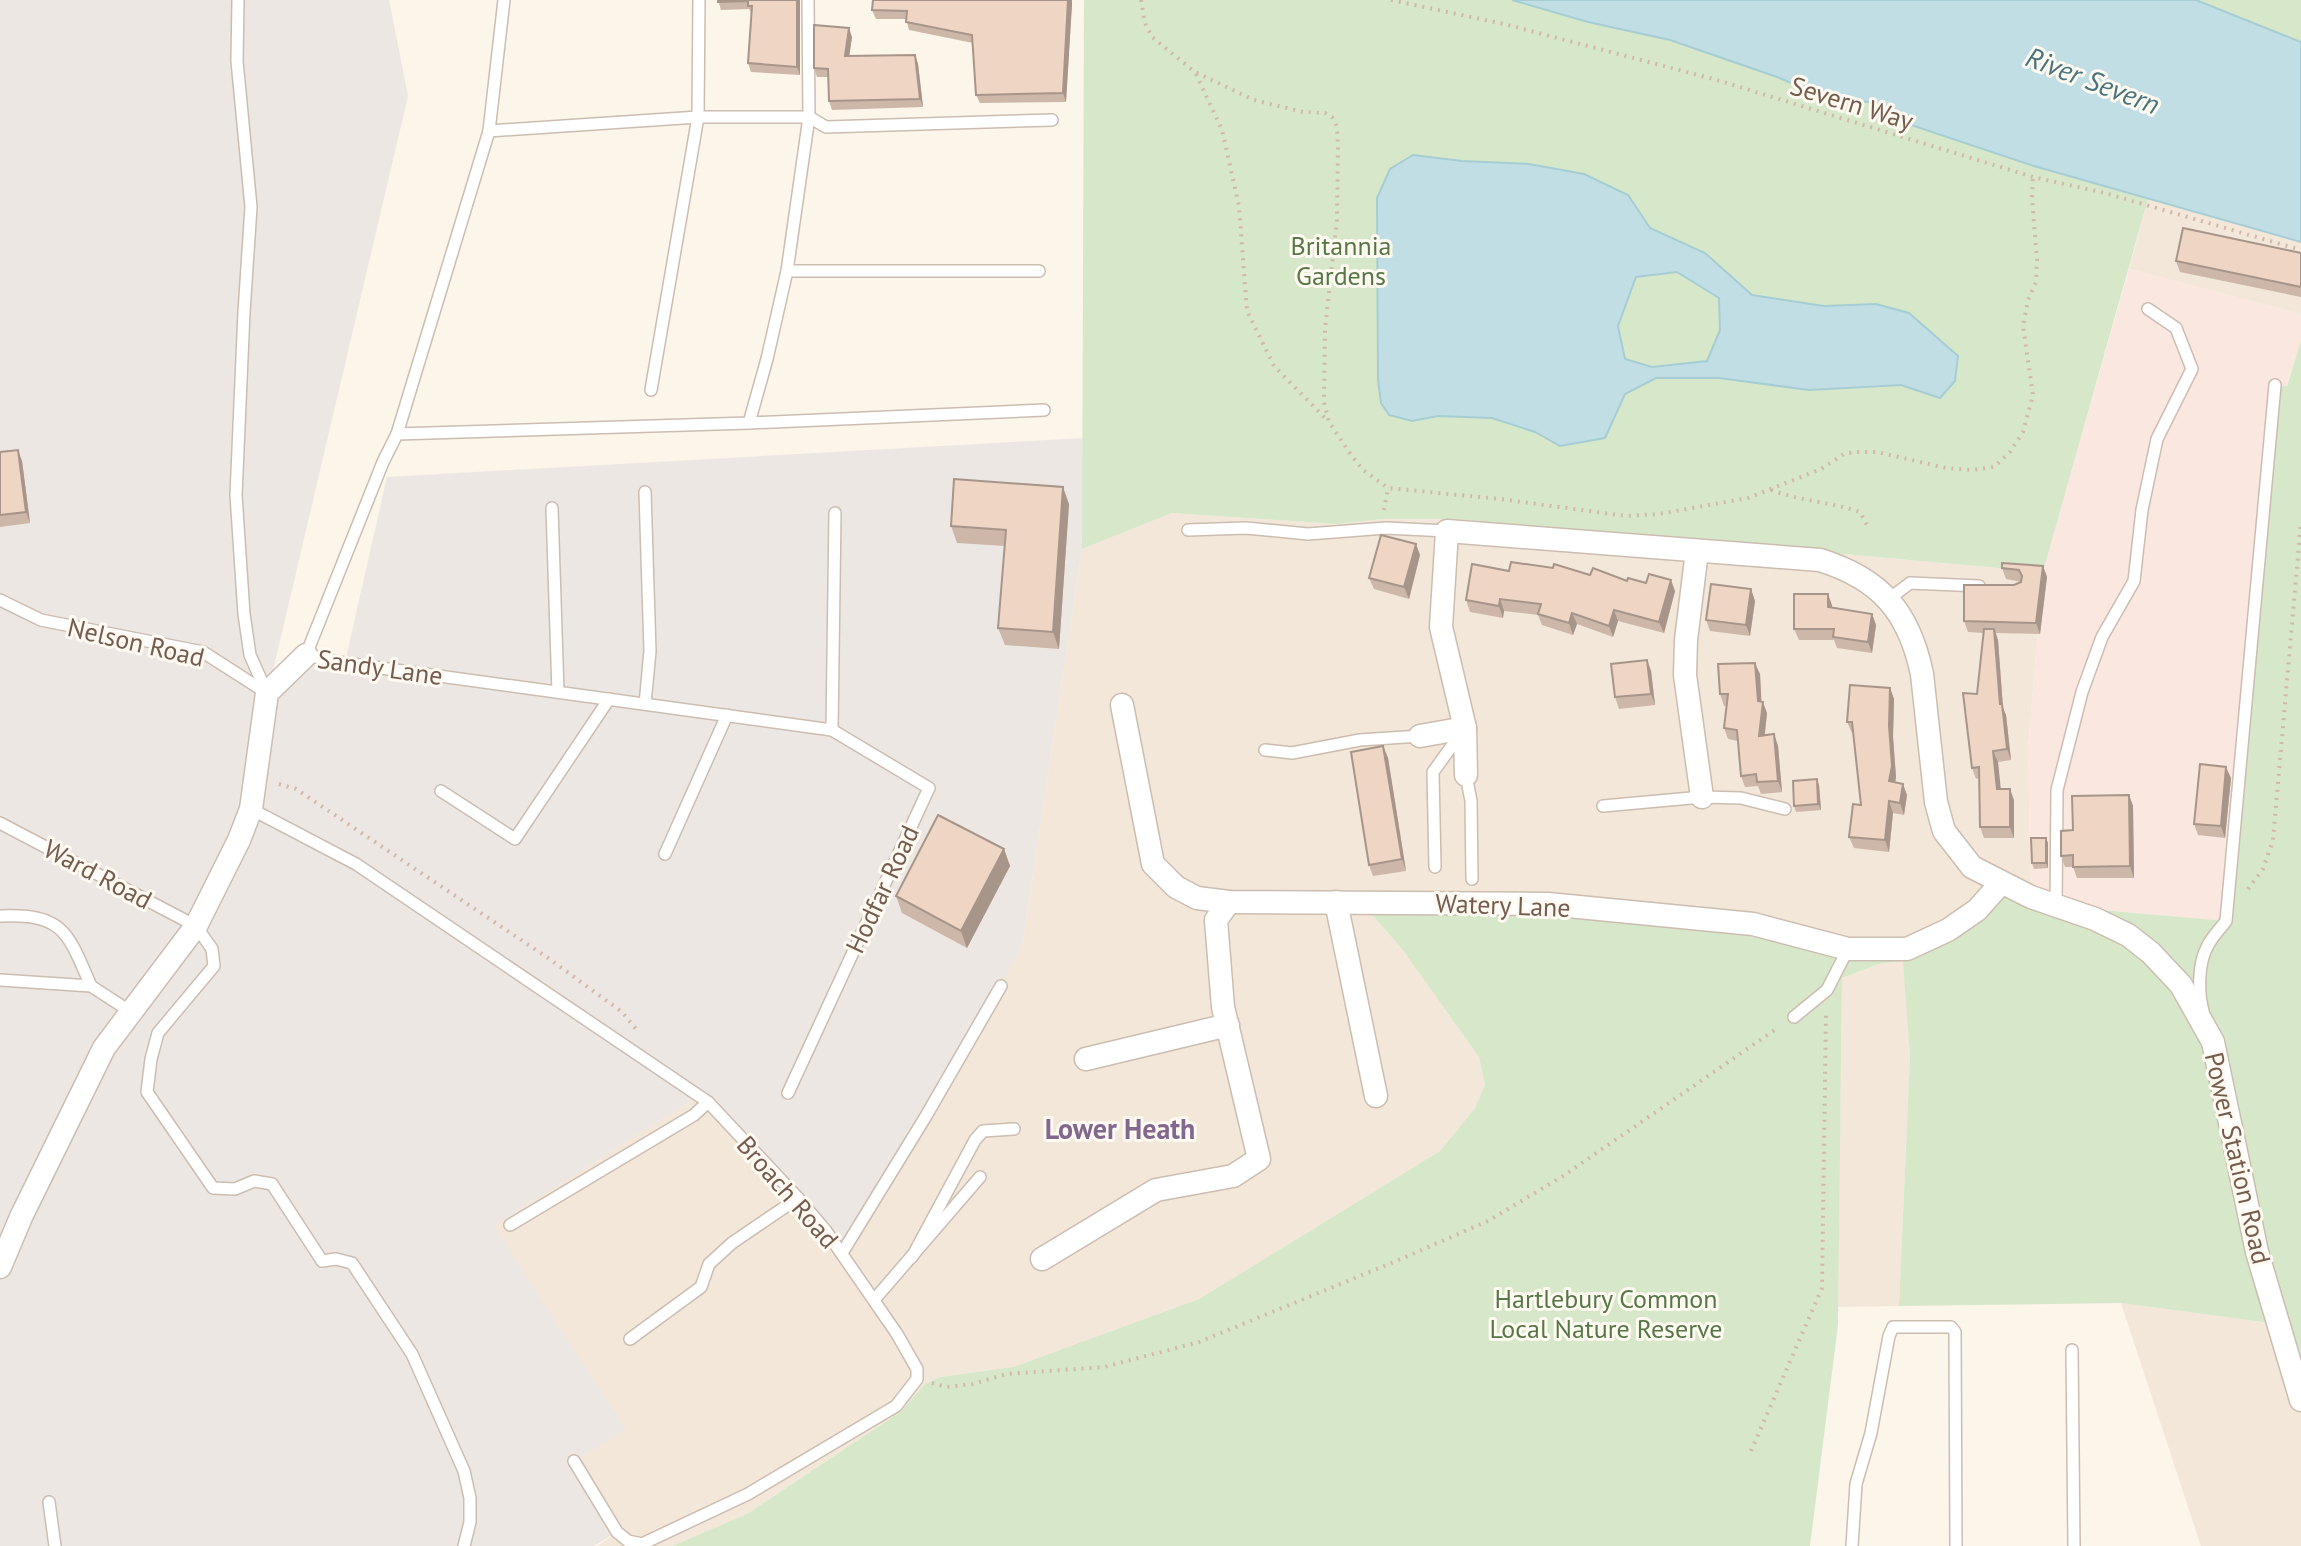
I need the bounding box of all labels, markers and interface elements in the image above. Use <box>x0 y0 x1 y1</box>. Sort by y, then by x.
water label: River Severn <box>2021 38 2165 122</box>
street label: Severn Way <box>1787 69 1917 137</box>
park label: Britannia Gardens <box>1290 229 1392 292</box>
street label: Nelson Road <box>64 610 208 674</box>
street label: Sandy Lane <box>315 642 445 692</box>
street label: Hodfar Road <box>838 820 926 958</box>
street label: Ward Road <box>38 832 158 916</box>
street label: Watery Lane <box>1435 886 1571 924</box>
street label: Power Station Road <box>2198 1049 2278 1267</box>
district label: Lower Heath <box>1045 1110 1195 1147</box>
street label: Broach Road <box>730 1129 846 1255</box>
park label: Hartlebury Common Local Nature Reserve <box>1489 1282 1723 1345</box>

